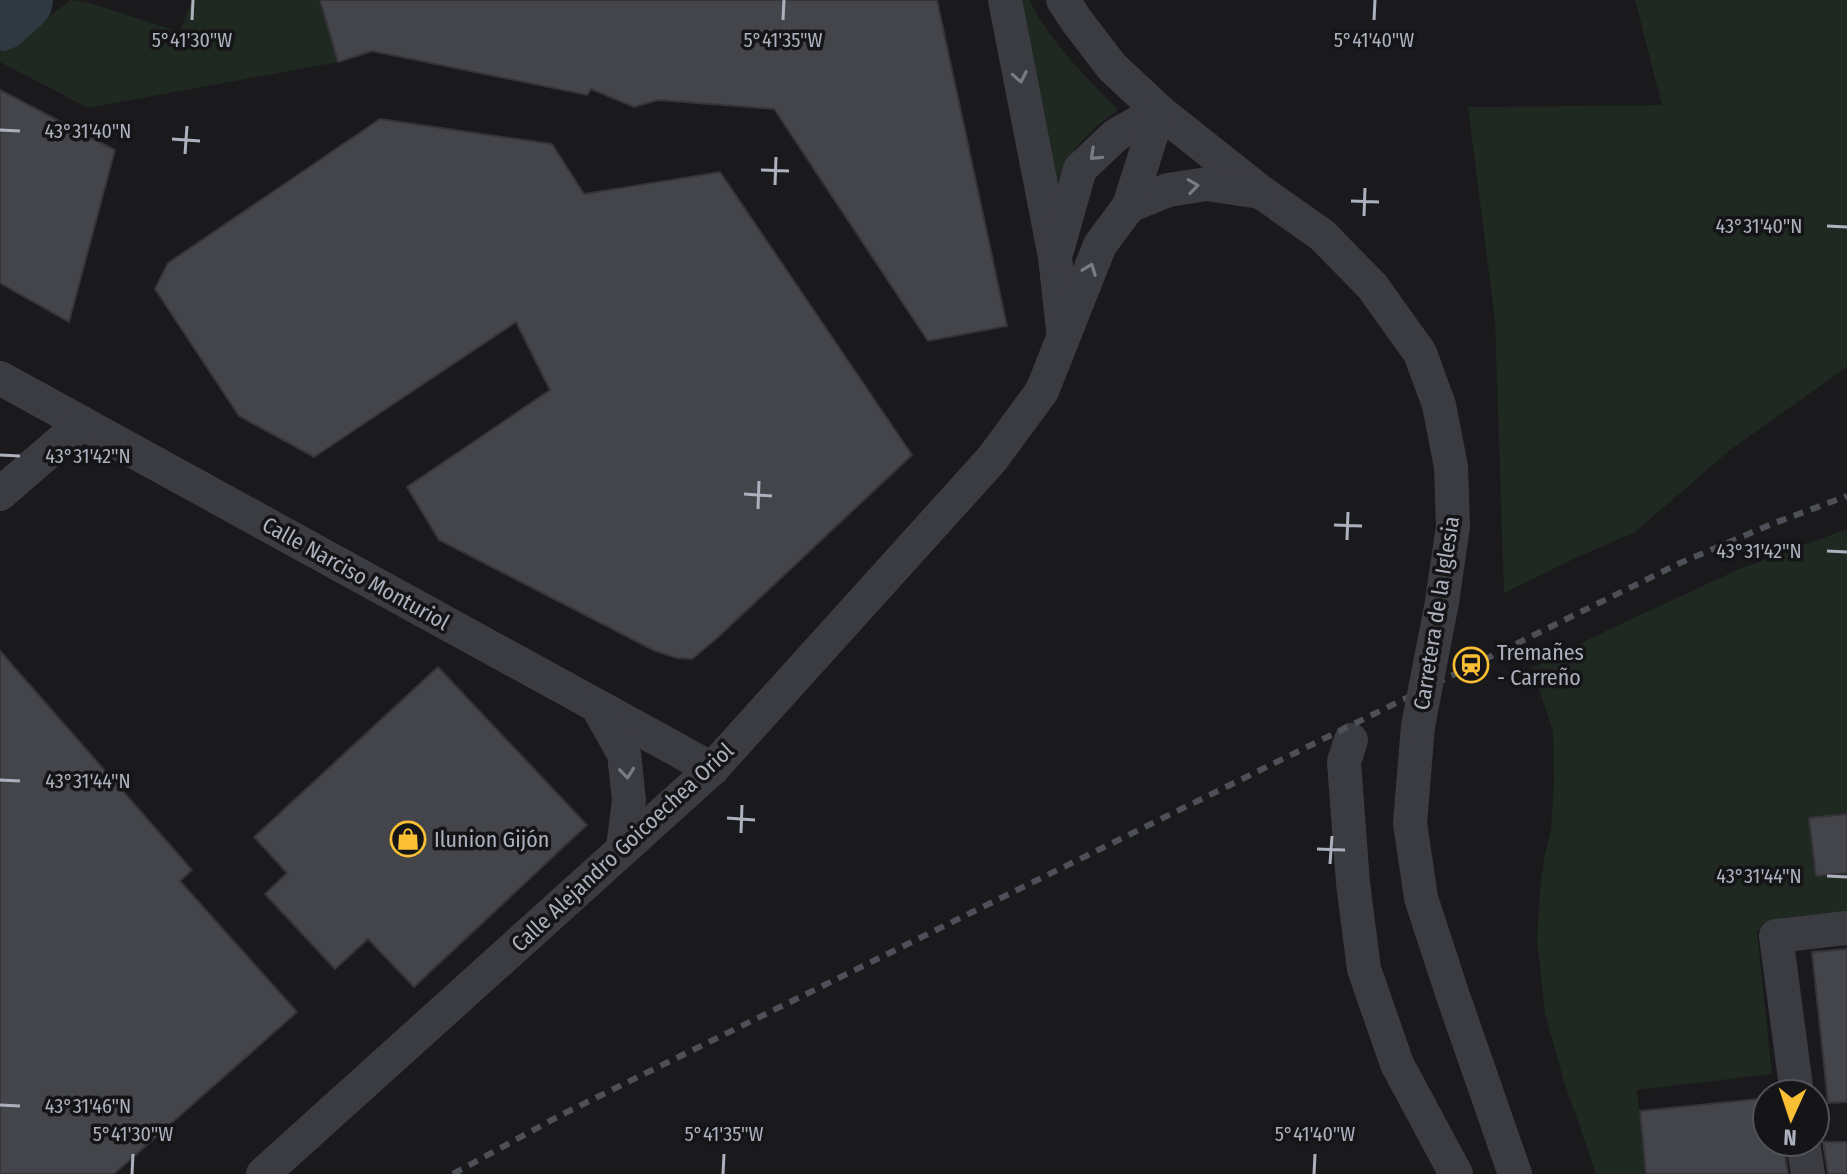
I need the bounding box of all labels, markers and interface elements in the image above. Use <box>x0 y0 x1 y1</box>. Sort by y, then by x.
text: 5°41'30"W <box>152 28 232 52</box>
text: 5°41'35"W <box>744 28 822 52</box>
text: 5°41'40"W <box>1334 28 1414 52</box>
one-way arrow <box>1010 70 1027 83</box>
text: 43°31'40"N <box>45 119 131 143</box>
one-way arrow <box>1090 145 1105 159</box>
one-way arrow <box>1187 178 1200 195</box>
text: 43°31'40"N <box>1716 214 1802 238</box>
one-way arrow <box>1080 263 1097 277</box>
text: 43°31'42"N <box>45 444 131 468</box>
street label: Calle Narciso Monturiol <box>258 511 454 636</box>
street label: Carretera de la Iglesia <box>1408 514 1465 712</box>
text: 43°31'42"N <box>1716 539 1802 563</box>
place label: Tremañes - Carreño <box>1497 639 1584 691</box>
station icon: Tremañes - Carreño <box>1452 646 1490 684</box>
street label: Calle Alejandro Goicoechea Oriol <box>506 737 739 957</box>
one-way arrow <box>618 767 635 780</box>
text: 43°31'44"N <box>45 769 131 793</box>
shop icon: Ilunion Gijón <box>389 820 427 858</box>
place label: Ilunion Gijón <box>434 826 549 853</box>
text: 43°31'44"N <box>1716 864 1802 888</box>
north arrow <box>1751 1078 1831 1158</box>
text: 43°31'46"N <box>45 1094 131 1118</box>
text: 5°41'30"W <box>93 1122 173 1146</box>
text: 5°41'35"W <box>685 1122 763 1146</box>
text: 5°41'40"W <box>1275 1122 1355 1146</box>
text: N <box>1783 1124 1797 1151</box>

